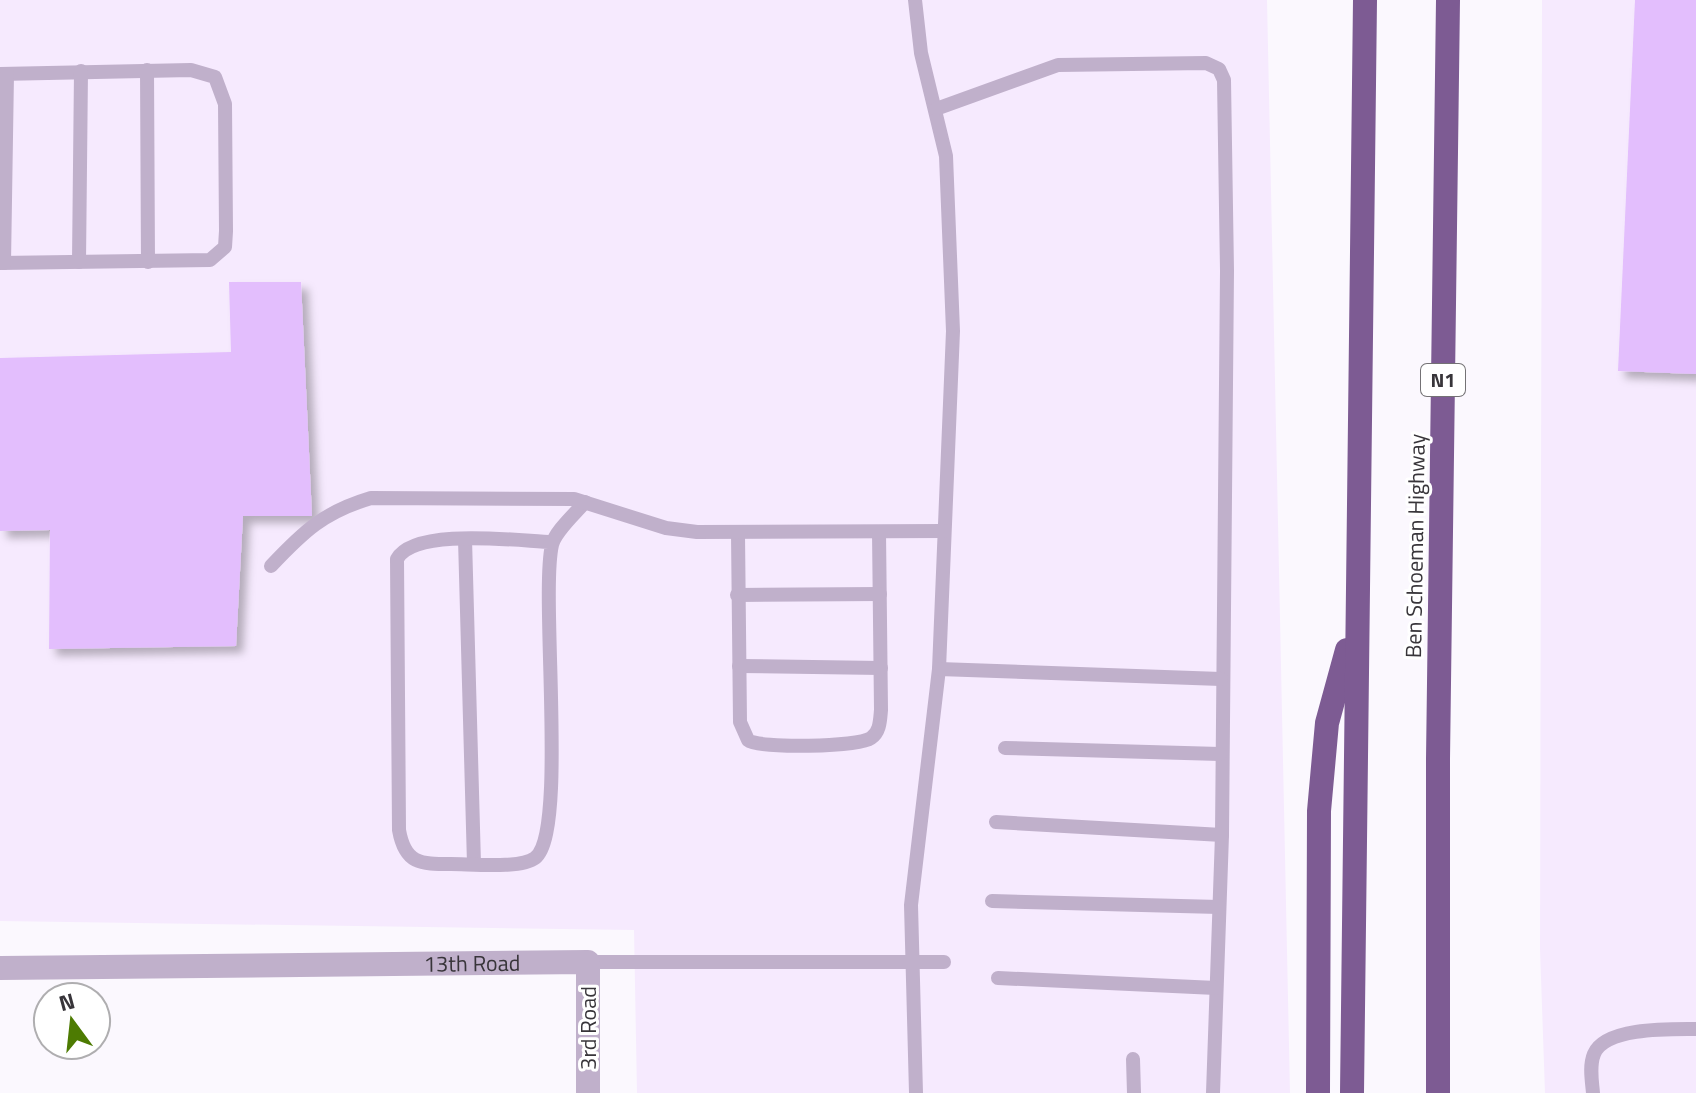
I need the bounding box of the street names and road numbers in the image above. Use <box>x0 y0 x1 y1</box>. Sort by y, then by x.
road number: N1 <box>1421 364 1465 396</box>
street label: Ben Schoeman Highway <box>1396 433 1434 658</box>
street label: 13th Road <box>423 946 521 981</box>
street label: 3rd Road <box>571 986 605 1070</box>

